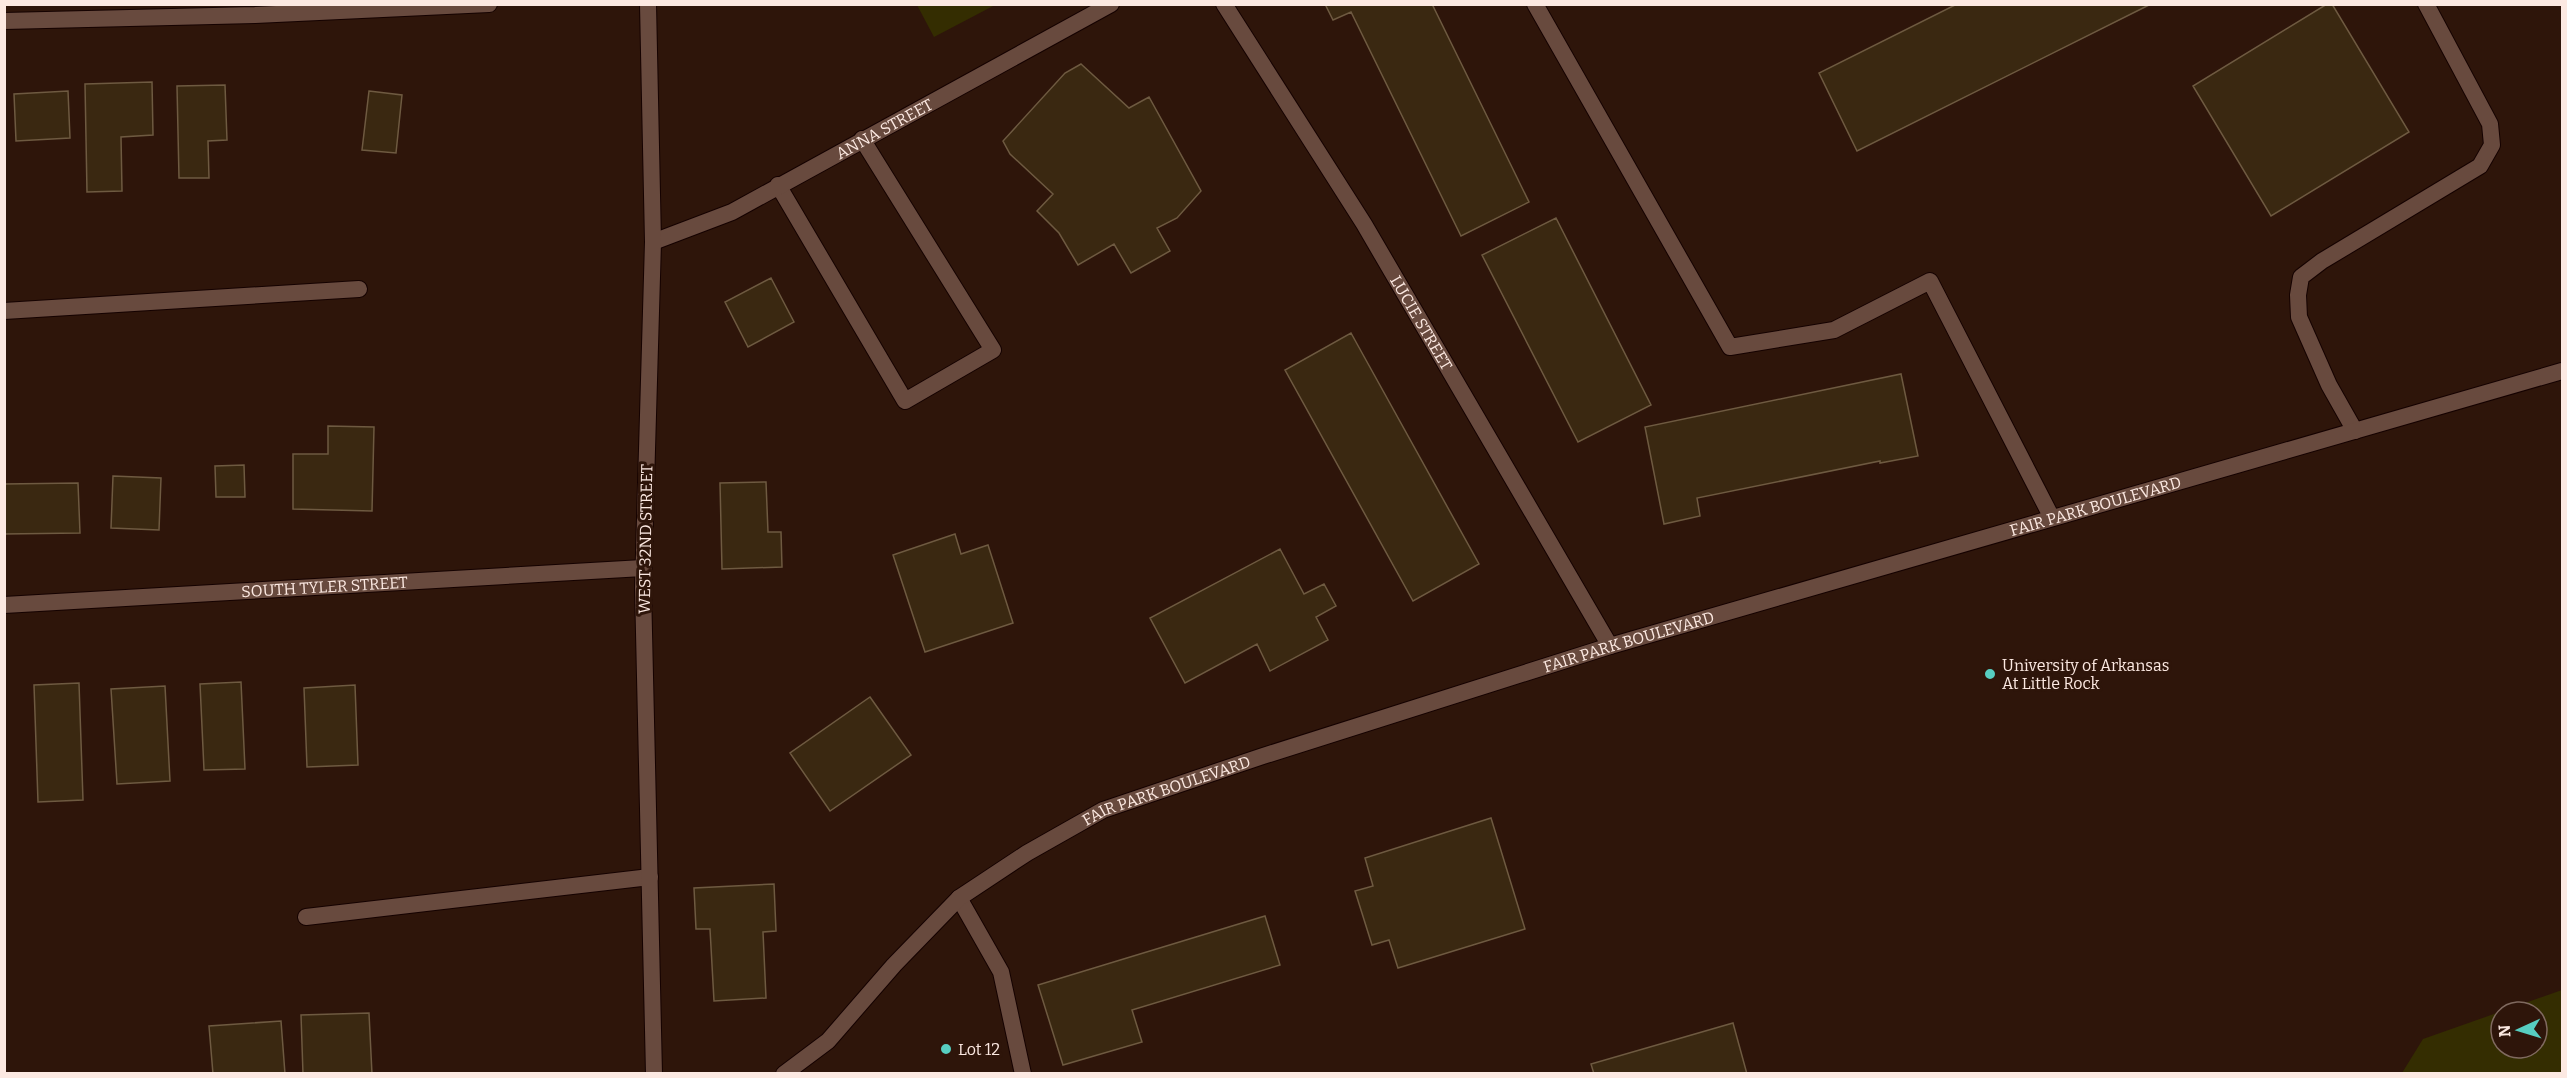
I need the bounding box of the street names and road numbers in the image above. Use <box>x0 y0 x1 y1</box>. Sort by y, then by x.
street label: ANNA STREET <box>833 95 936 163</box>
street label: LUCIE STREET <box>1386 272 1456 374</box>
street label: WEST 32ND STREET <box>635 464 656 614</box>
street label: FAIR PARK BOULEVARD <box>2008 473 2183 540</box>
street label: SOUTH TYLER STREET <box>241 573 408 601</box>
street label: FAIR PARK BOULEVARD <box>1541 607 1716 677</box>
street label: FAIR PARK BOULEVARD <box>1079 752 1253 830</box>

